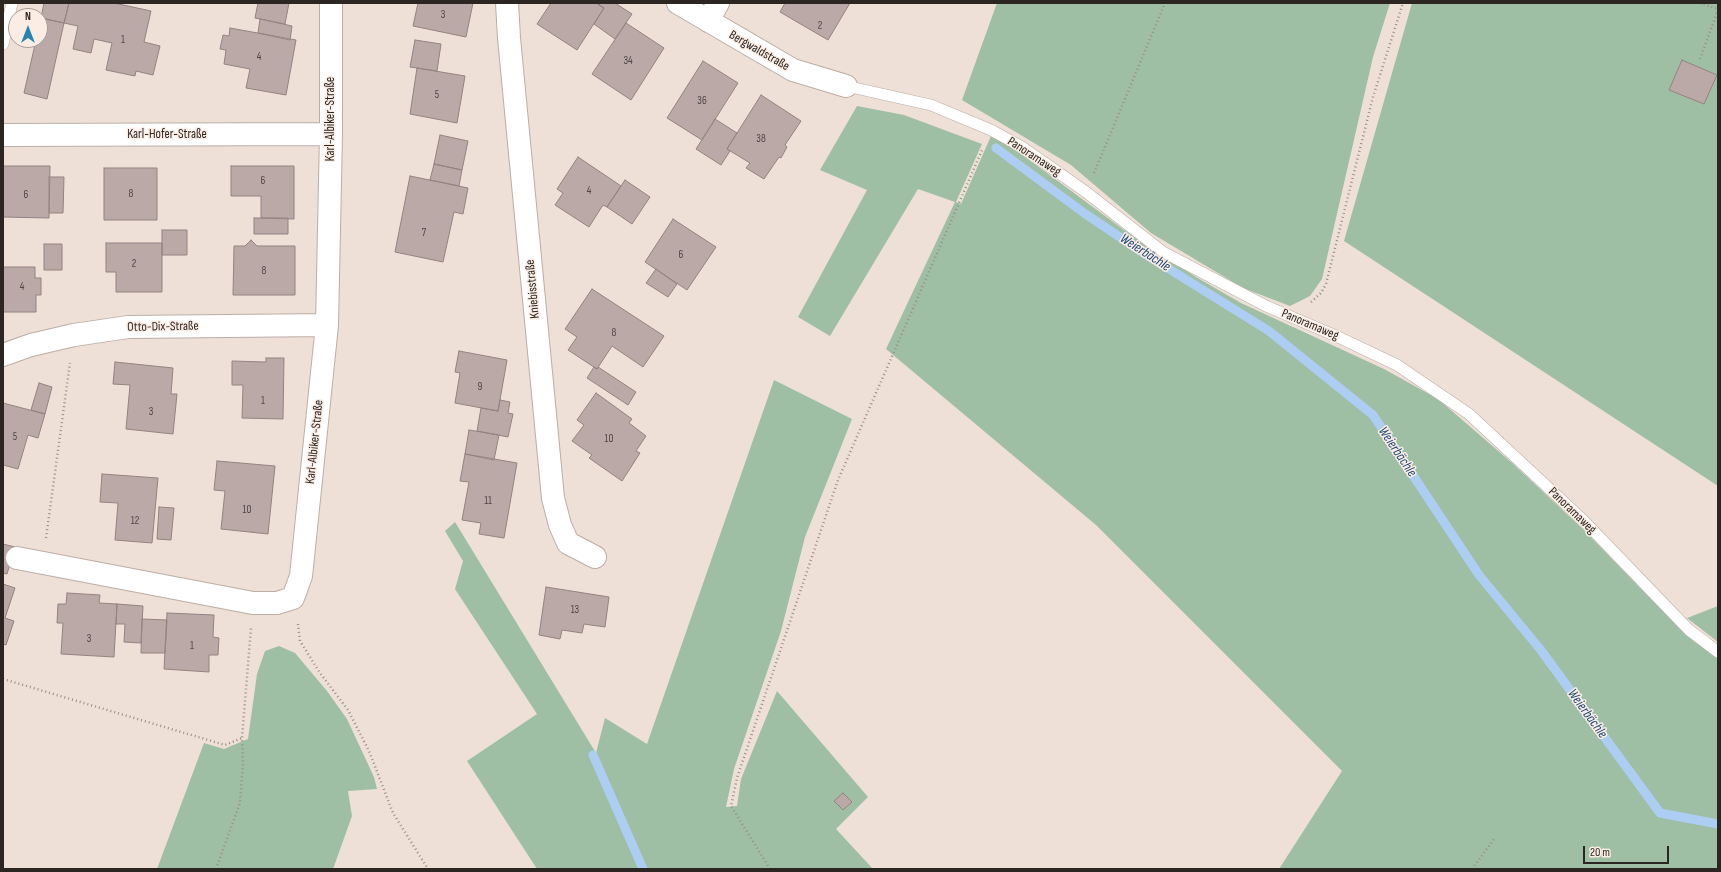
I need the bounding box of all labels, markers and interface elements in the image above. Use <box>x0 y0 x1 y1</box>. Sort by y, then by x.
north arrow <box>8 8 48 48</box>
house number: 3 <box>441 8 445 22</box>
text: N <box>25 10 31 23</box>
house number: 2 <box>818 19 822 33</box>
street label: Bergwaldstraße <box>726 27 792 75</box>
house number: 1 <box>121 33 125 47</box>
house number: 4 <box>257 50 261 64</box>
house number: 34 <box>623 54 633 68</box>
street label: Karl-Albiker-Straße <box>323 77 339 161</box>
house number: 5 <box>435 88 439 102</box>
house number: 36 <box>697 94 707 108</box>
street label: Karl-Hofer-Straße <box>127 127 207 143</box>
house number: 38 <box>756 132 766 146</box>
street label: Panoramaweg <box>1004 134 1064 180</box>
house number: 6 <box>261 174 265 188</box>
house number: 4 <box>587 184 591 198</box>
house number: 8 <box>129 187 133 201</box>
house number: 6 <box>24 188 28 202</box>
house number: 7 <box>422 226 426 240</box>
water label: Weierbächle <box>1117 230 1173 276</box>
house number: 6 <box>679 248 683 262</box>
house number: 2 <box>132 257 136 271</box>
street label: Kniebisstraße <box>523 259 543 319</box>
house number: 8 <box>262 264 266 278</box>
house number: 4 <box>20 280 24 294</box>
street label: Panoramaweg <box>1279 306 1341 344</box>
street label: Otto-Dix-Straße <box>127 319 199 335</box>
house number: 8 <box>612 326 616 340</box>
house number: 9 <box>478 380 482 394</box>
house number: 1 <box>261 394 265 408</box>
street label: Karl-Albiker-Straße <box>303 399 327 485</box>
house number: 3 <box>149 405 153 419</box>
water label: Weierbächle <box>1374 424 1420 480</box>
house number: 5 <box>13 430 17 444</box>
house number: 10 <box>605 432 613 446</box>
street label: Panoramaweg <box>1545 484 1599 538</box>
house number: 11 <box>484 494 492 508</box>
house number: 10 <box>243 503 251 517</box>
house number: 12 <box>131 514 139 528</box>
house number: 13 <box>571 603 579 617</box>
house number: 3 <box>87 632 91 646</box>
house number: 1 <box>190 639 194 653</box>
water label: Weierbächle <box>1564 686 1610 742</box>
scale bar <box>1585 838 1671 864</box>
text: 20 m <box>1590 845 1610 860</box>

